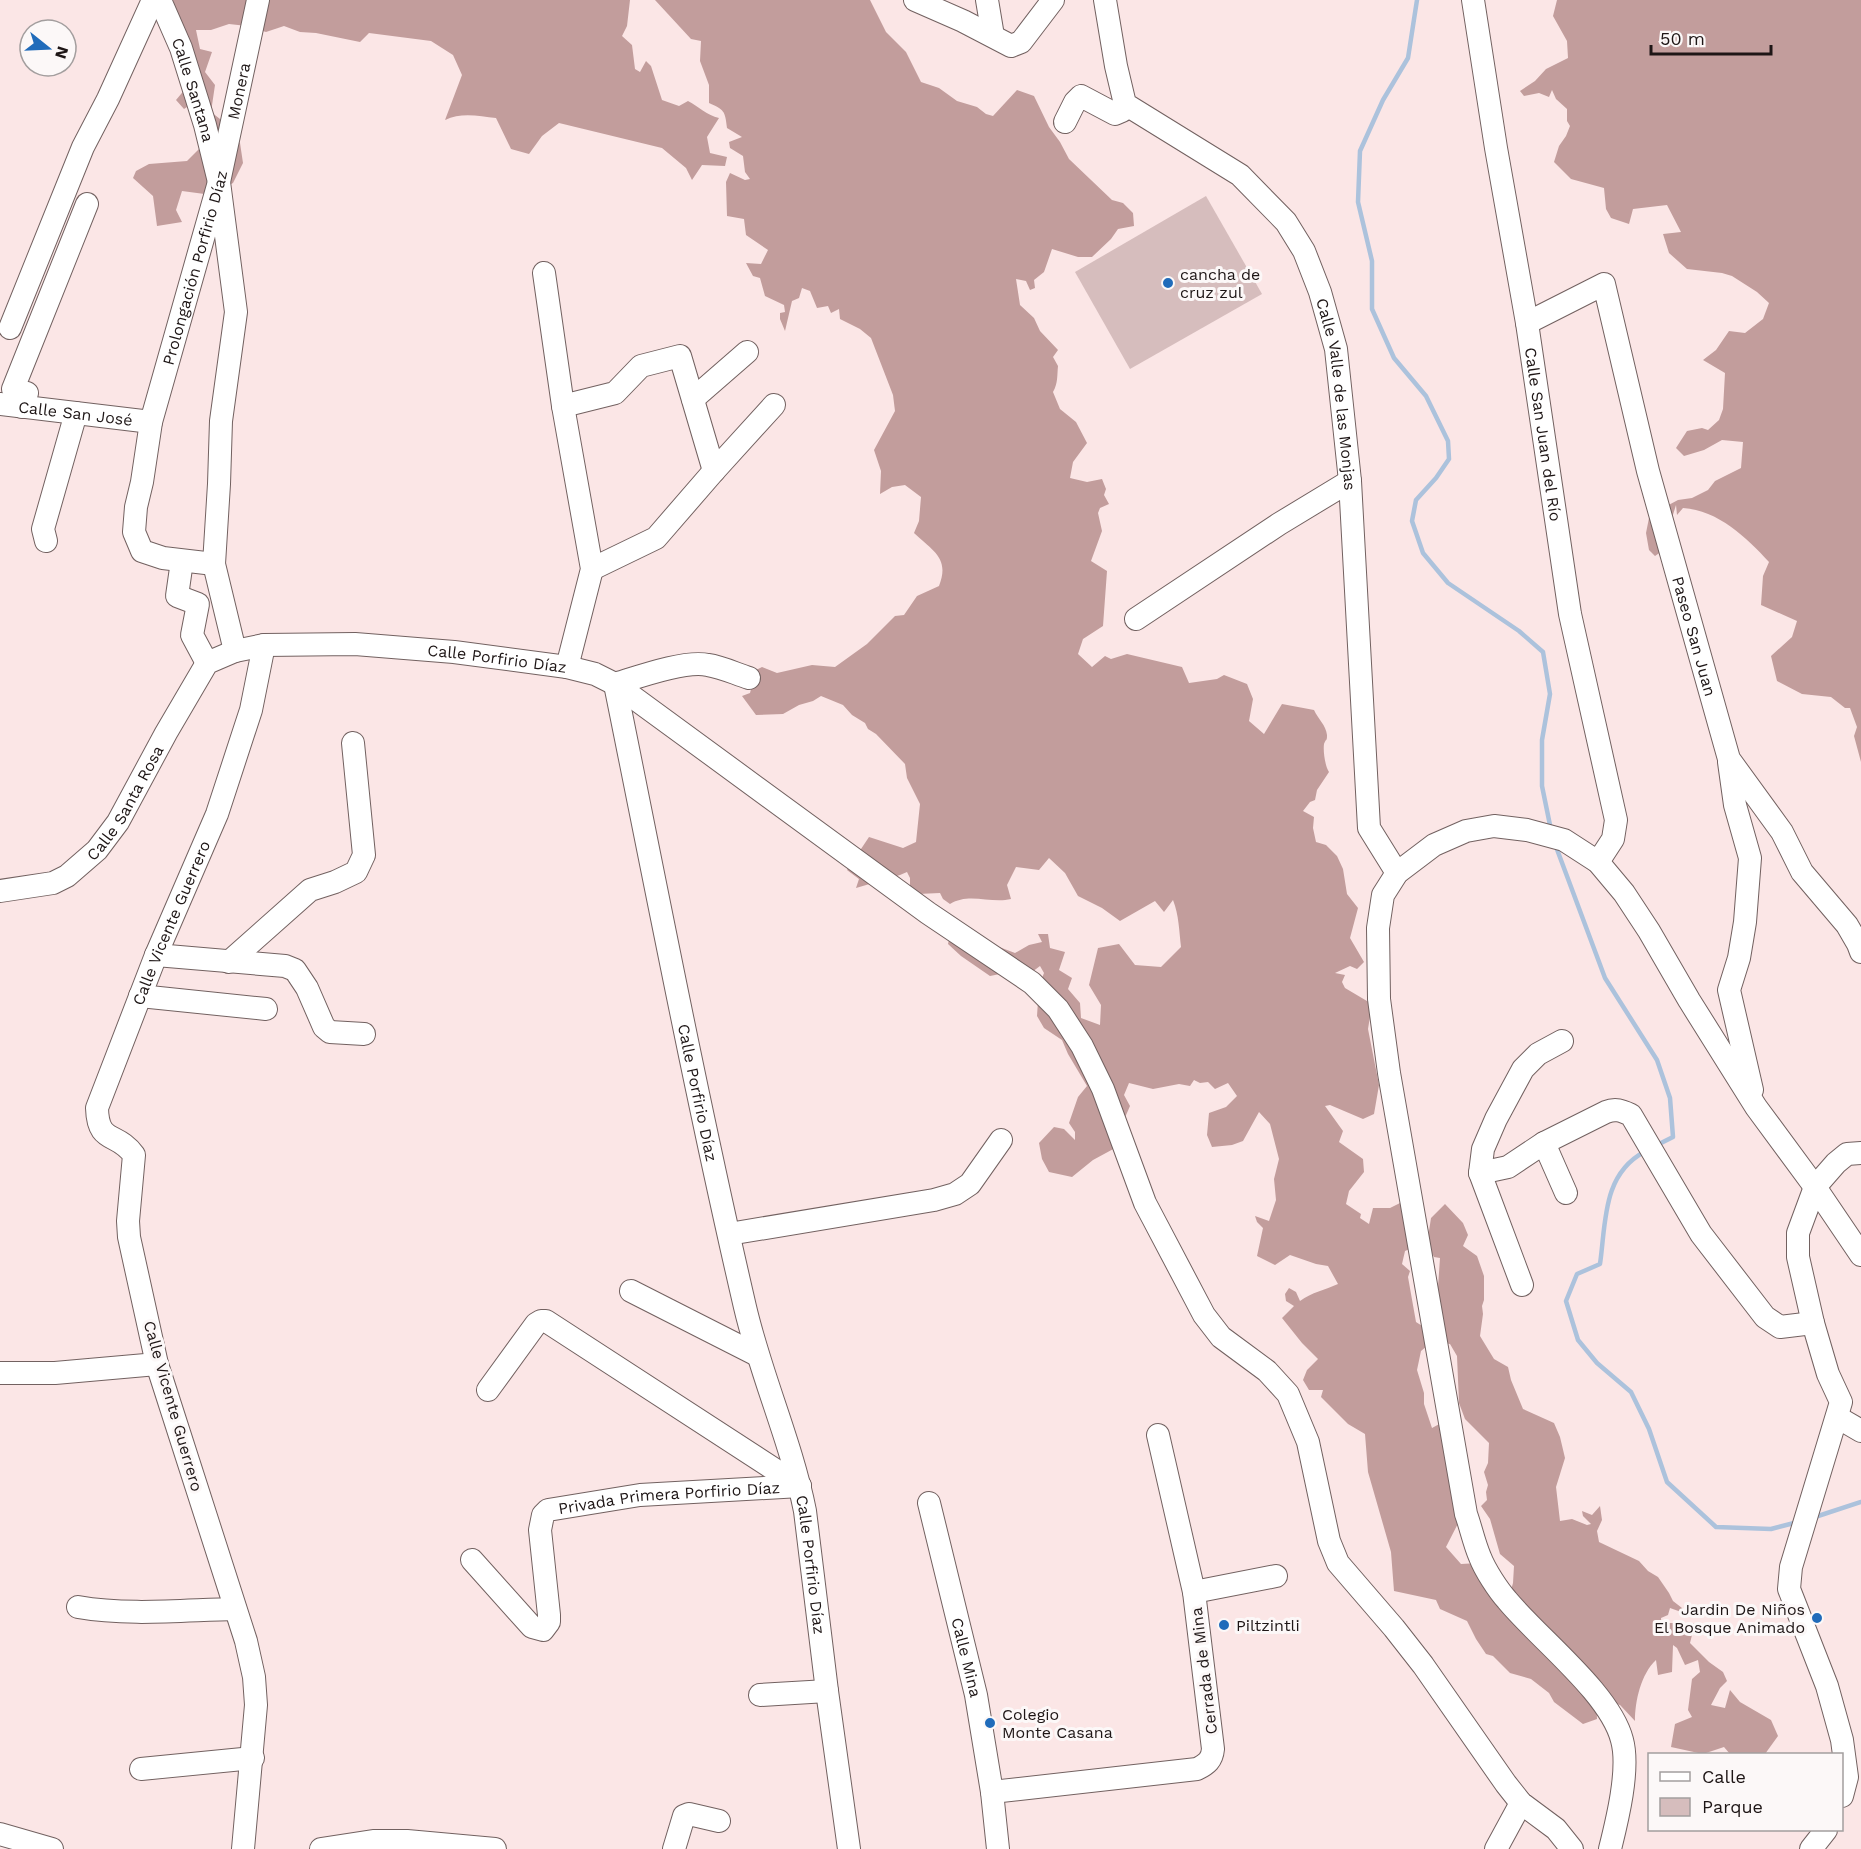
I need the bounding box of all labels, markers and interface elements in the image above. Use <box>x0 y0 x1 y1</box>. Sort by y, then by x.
north arrow <box>18 18 78 78</box>
scale bar <box>1651 18 1771 56</box>
text: 50 m <box>1660 28 1705 49</box>
street label: Calle Santana <box>168 35 218 144</box>
text: N <box>51 44 73 61</box>
street label: Monera <box>223 61 254 121</box>
street label: Prolongación Porfirio Díaz <box>158 169 231 367</box>
place label: cancha de cruz zul <box>1180 265 1260 302</box>
marker: cancha de cruz zul <box>1161 276 1175 290</box>
street label: Calle Valle de las Monjas <box>1313 296 1360 491</box>
street label: Calle San Juan del Río <box>1521 346 1566 522</box>
street label: Calle San José <box>17 397 134 429</box>
street label: Paseo San Juan <box>1669 574 1720 698</box>
street label: Calle Porfirio Díaz <box>427 640 568 676</box>
street label: Calle Santa Rosa <box>83 742 167 864</box>
street label: Calle Vicente Guerrero <box>128 838 214 1008</box>
street label: Calle Porfirio Díaz <box>674 1022 722 1163</box>
street label: Calle Vicente Guerrero <box>140 1319 206 1493</box>
street label: Privada Primera Porfirio Díaz <box>557 1478 780 1518</box>
street label: Calle Porfirio Díaz <box>792 1493 829 1635</box>
place label: Jardin De Niños El Bosque Animado <box>1654 1600 1805 1637</box>
street label: Cerrada de Mina <box>1187 1606 1221 1736</box>
marker: Jardin De Niños El Bosque Animado <box>1810 1611 1824 1625</box>
street label: Calle Mina <box>948 1616 986 1699</box>
place label: Piltzintli <box>1236 1616 1300 1635</box>
marker: Piltzintli <box>1217 1618 1231 1632</box>
place label: Colegio Monte Casana <box>1002 1705 1113 1742</box>
marker: Colegio Monte Casana <box>983 1716 997 1730</box>
legend <box>1648 1753 1843 1831</box>
text: Calle <box>1702 1766 1746 1787</box>
text: Parque <box>1702 1796 1763 1817</box>

